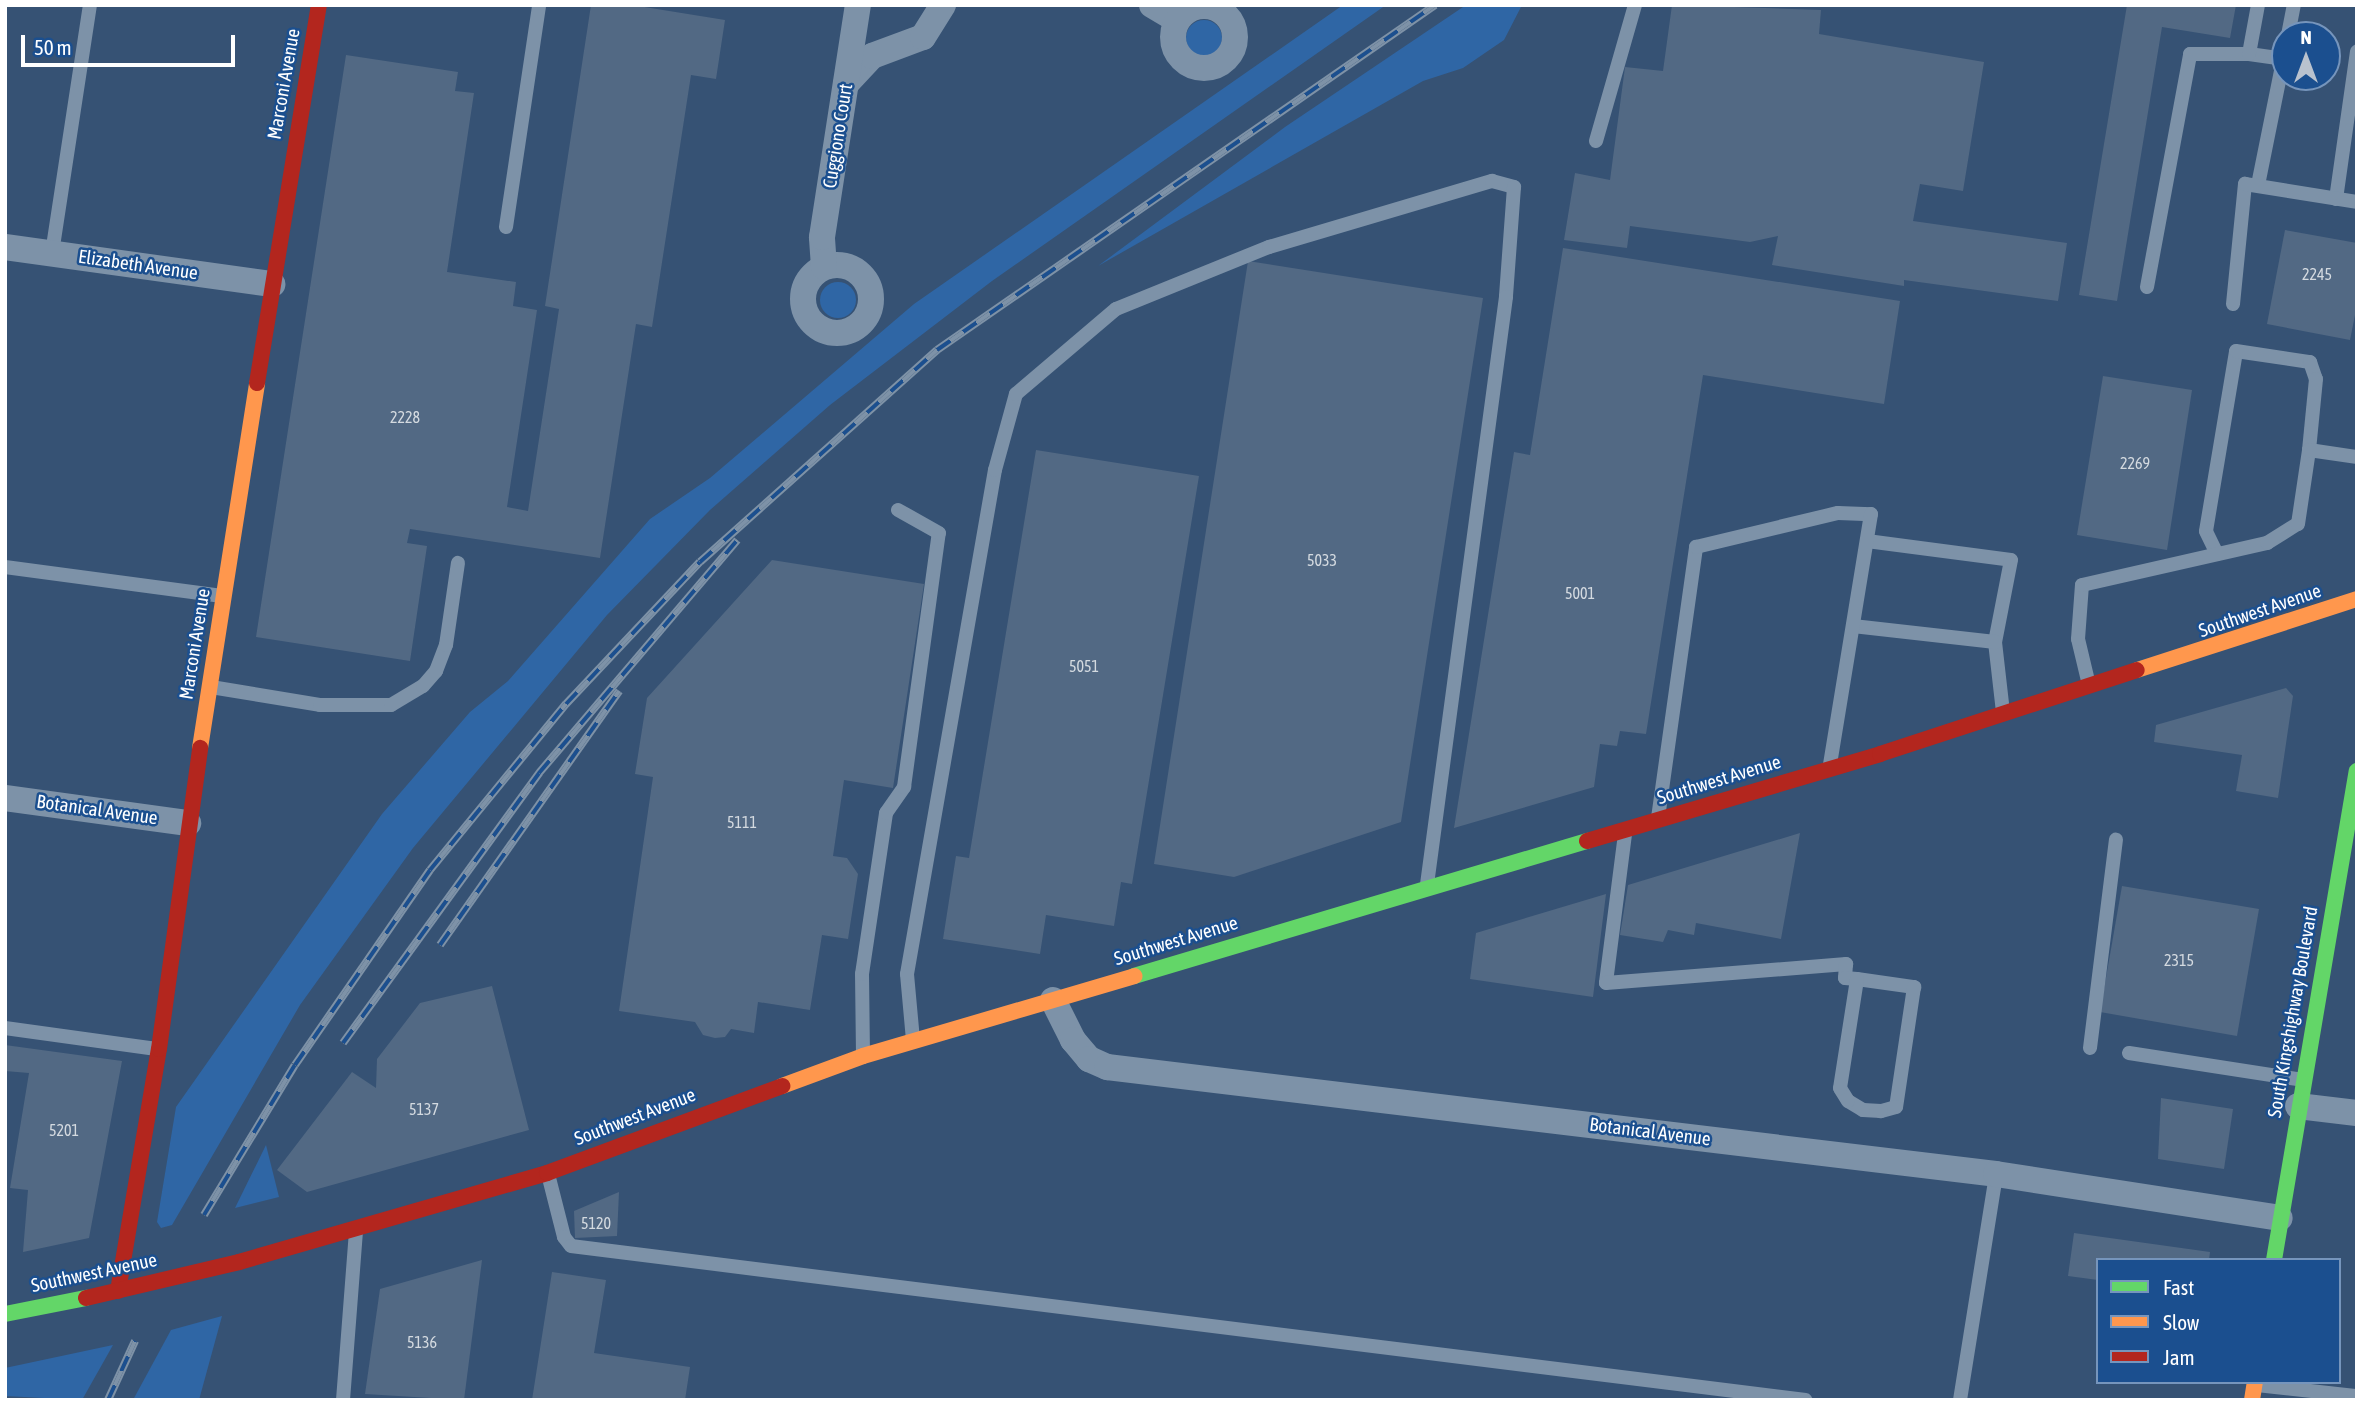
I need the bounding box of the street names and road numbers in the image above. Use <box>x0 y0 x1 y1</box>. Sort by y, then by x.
street label: Marconi Avenue <box>263 27 305 141</box>
street label: Cuggiono Court <box>819 82 857 190</box>
street label: Elizabeth Avenue <box>77 245 199 285</box>
street label: Southwest Avenue <box>2196 579 2324 643</box>
street label: Marconi Avenue <box>175 587 215 701</box>
street label: Southwest Avenue <box>1654 750 1784 810</box>
street label: Botanical Avenue <box>35 790 159 830</box>
street label: South Kingshighway Boulevard <box>2263 905 2323 1119</box>
street label: Southwest Avenue <box>1111 911 1241 971</box>
street label: Southwest Avenue <box>571 1083 699 1151</box>
street label: Botanical Avenue <box>1588 1113 1712 1151</box>
street label: Southwest Avenue <box>29 1249 159 1297</box>

